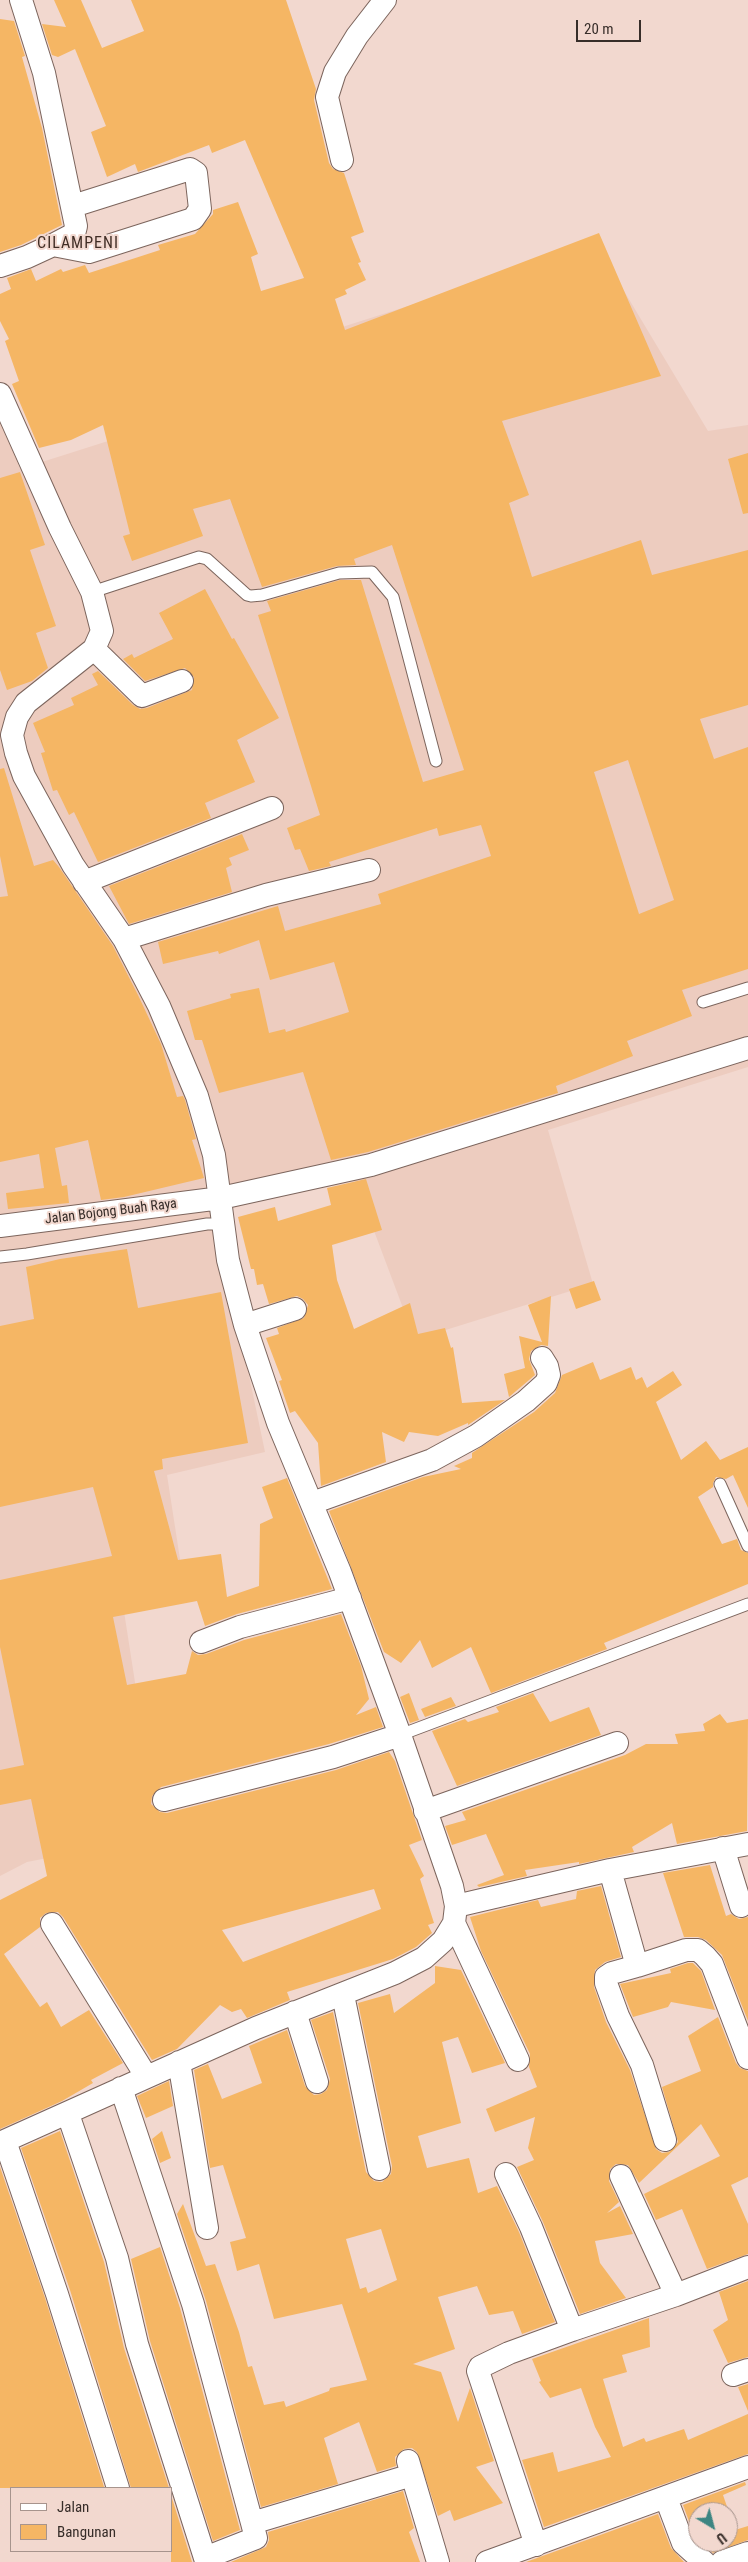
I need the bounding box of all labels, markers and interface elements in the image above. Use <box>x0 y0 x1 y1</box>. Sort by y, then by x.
scale bar <box>578 10 643 42</box>
text: 20 m <box>584 20 614 38</box>
district label: CILAMPENI <box>36 234 120 254</box>
street label: Jalan Bojong Buah Raya <box>44 1196 178 1228</box>
legend <box>10 2487 172 2552</box>
text: Jalan <box>57 2498 89 2516</box>
north arrow <box>688 2502 738 2552</box>
text: Bangunan <box>57 2523 116 2541</box>
text: U <box>713 2529 729 2547</box>

